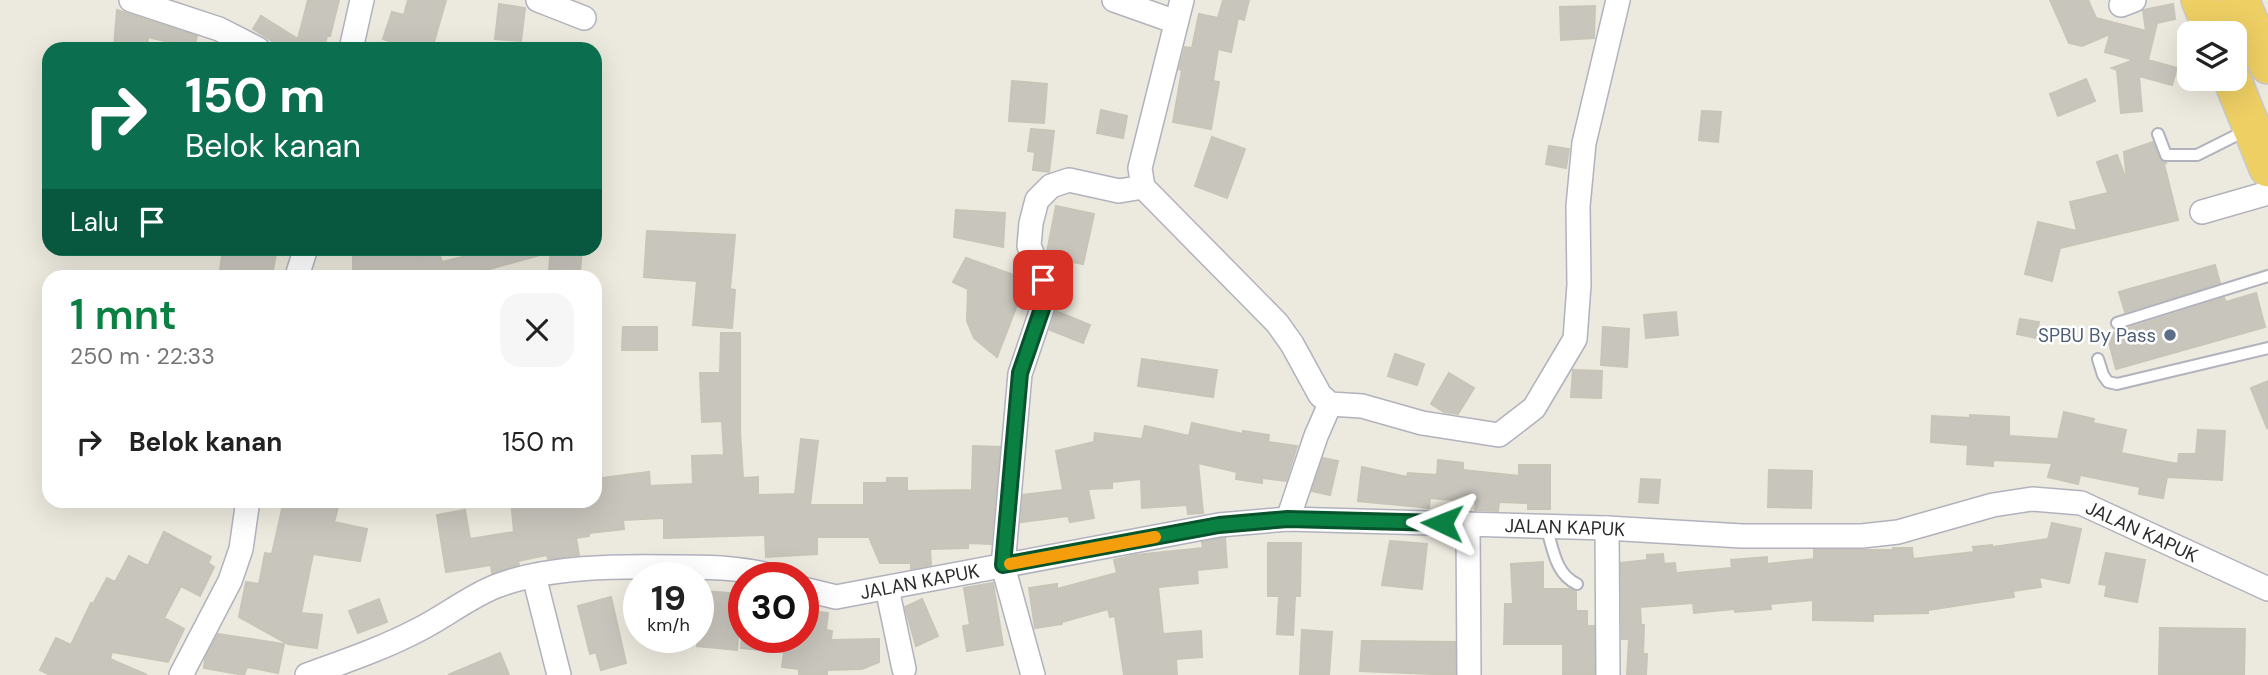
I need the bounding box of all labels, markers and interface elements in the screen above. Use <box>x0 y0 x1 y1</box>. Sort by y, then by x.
map controls <box>2177 21 2247 91</box>
button: layers <box>2177 21 2247 91</box>
text: 150 m <box>185 63 325 127</box>
icon: right <box>70 70 161 161</box>
text: Belok kanan <box>185 125 361 167</box>
icon: arrive <box>133 203 171 241</box>
text: Lalu <box>70 205 119 239</box>
pin <box>1013 250 1073 310</box>
icon: arrive <box>1024 261 1062 299</box>
text: 1 mnt <box>70 287 177 342</box>
button: close <box>500 293 574 367</box>
place label: SPBU By Pass <box>2038 323 2156 348</box>
marker: SPBU By Pass <box>2162 327 2178 343</box>
text: 250 m · 22:33 <box>70 341 215 371</box>
icon: right <box>70 423 108 461</box>
text: Belok kanan <box>129 425 282 459</box>
text: 150 m <box>502 425 574 459</box>
position arrow <box>1405 486 1479 560</box>
street label: JALAN KAPUK <box>2082 494 2202 568</box>
street label: JALAN KAPUK <box>1504 513 1626 542</box>
street label: JALAN KAPUK <box>858 558 981 605</box>
speed limit sign: 30 <box>728 562 819 653</box>
text: 19 <box>651 575 686 621</box>
text: km/h <box>647 613 690 637</box>

